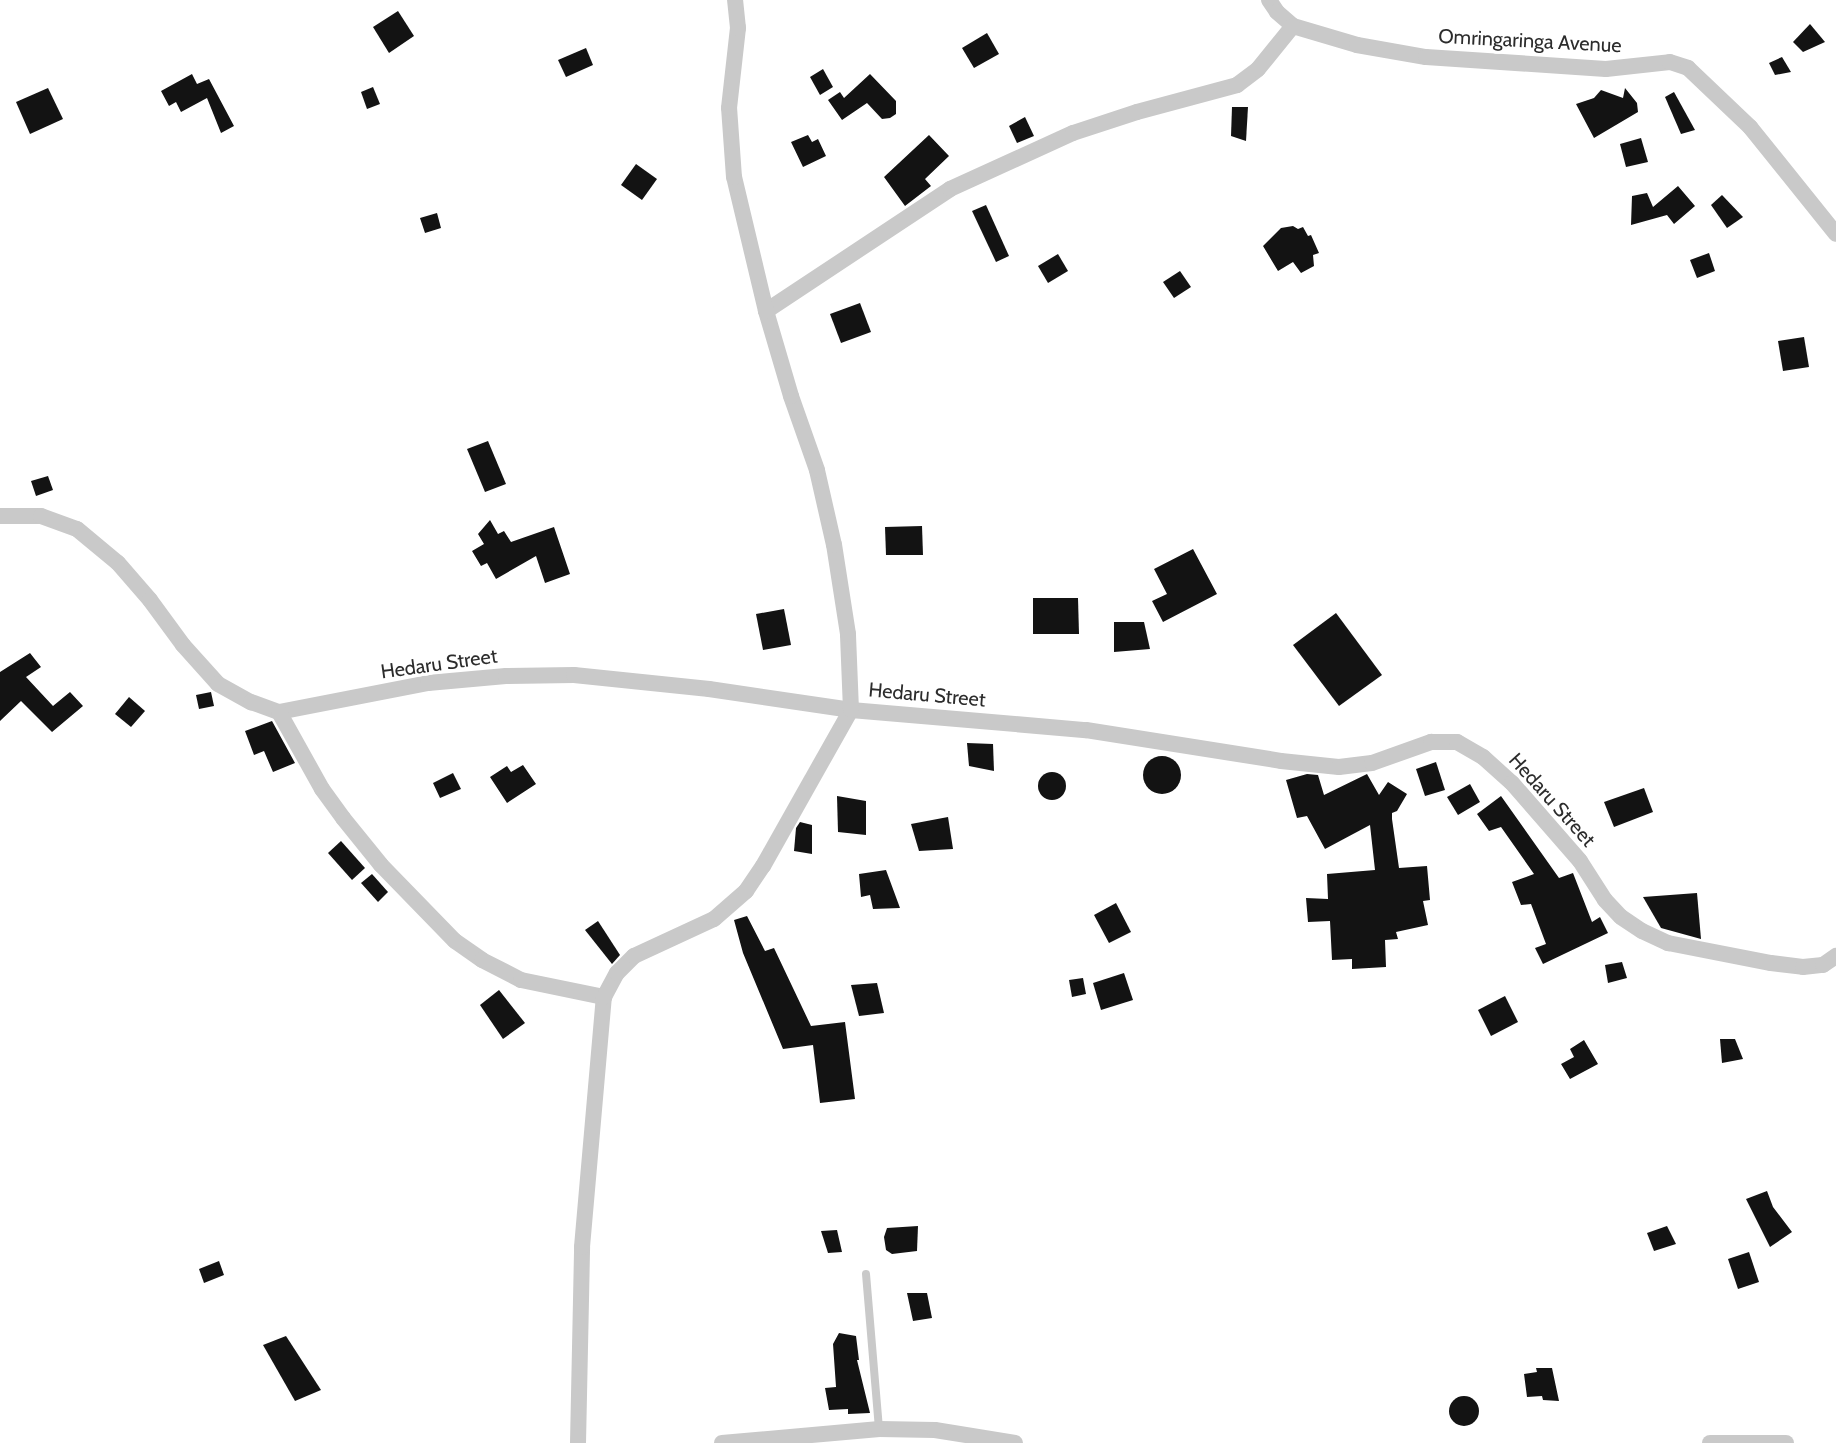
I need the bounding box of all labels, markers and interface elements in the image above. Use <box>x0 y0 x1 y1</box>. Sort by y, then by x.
street label: Omringaringa Avenue <box>1438 24 1622 58</box>
street label: Hedaru Street <box>379 644 499 684</box>
street label: Hedaru Street <box>867 678 987 712</box>
street label: Hedaru Street <box>1504 748 1600 852</box>

